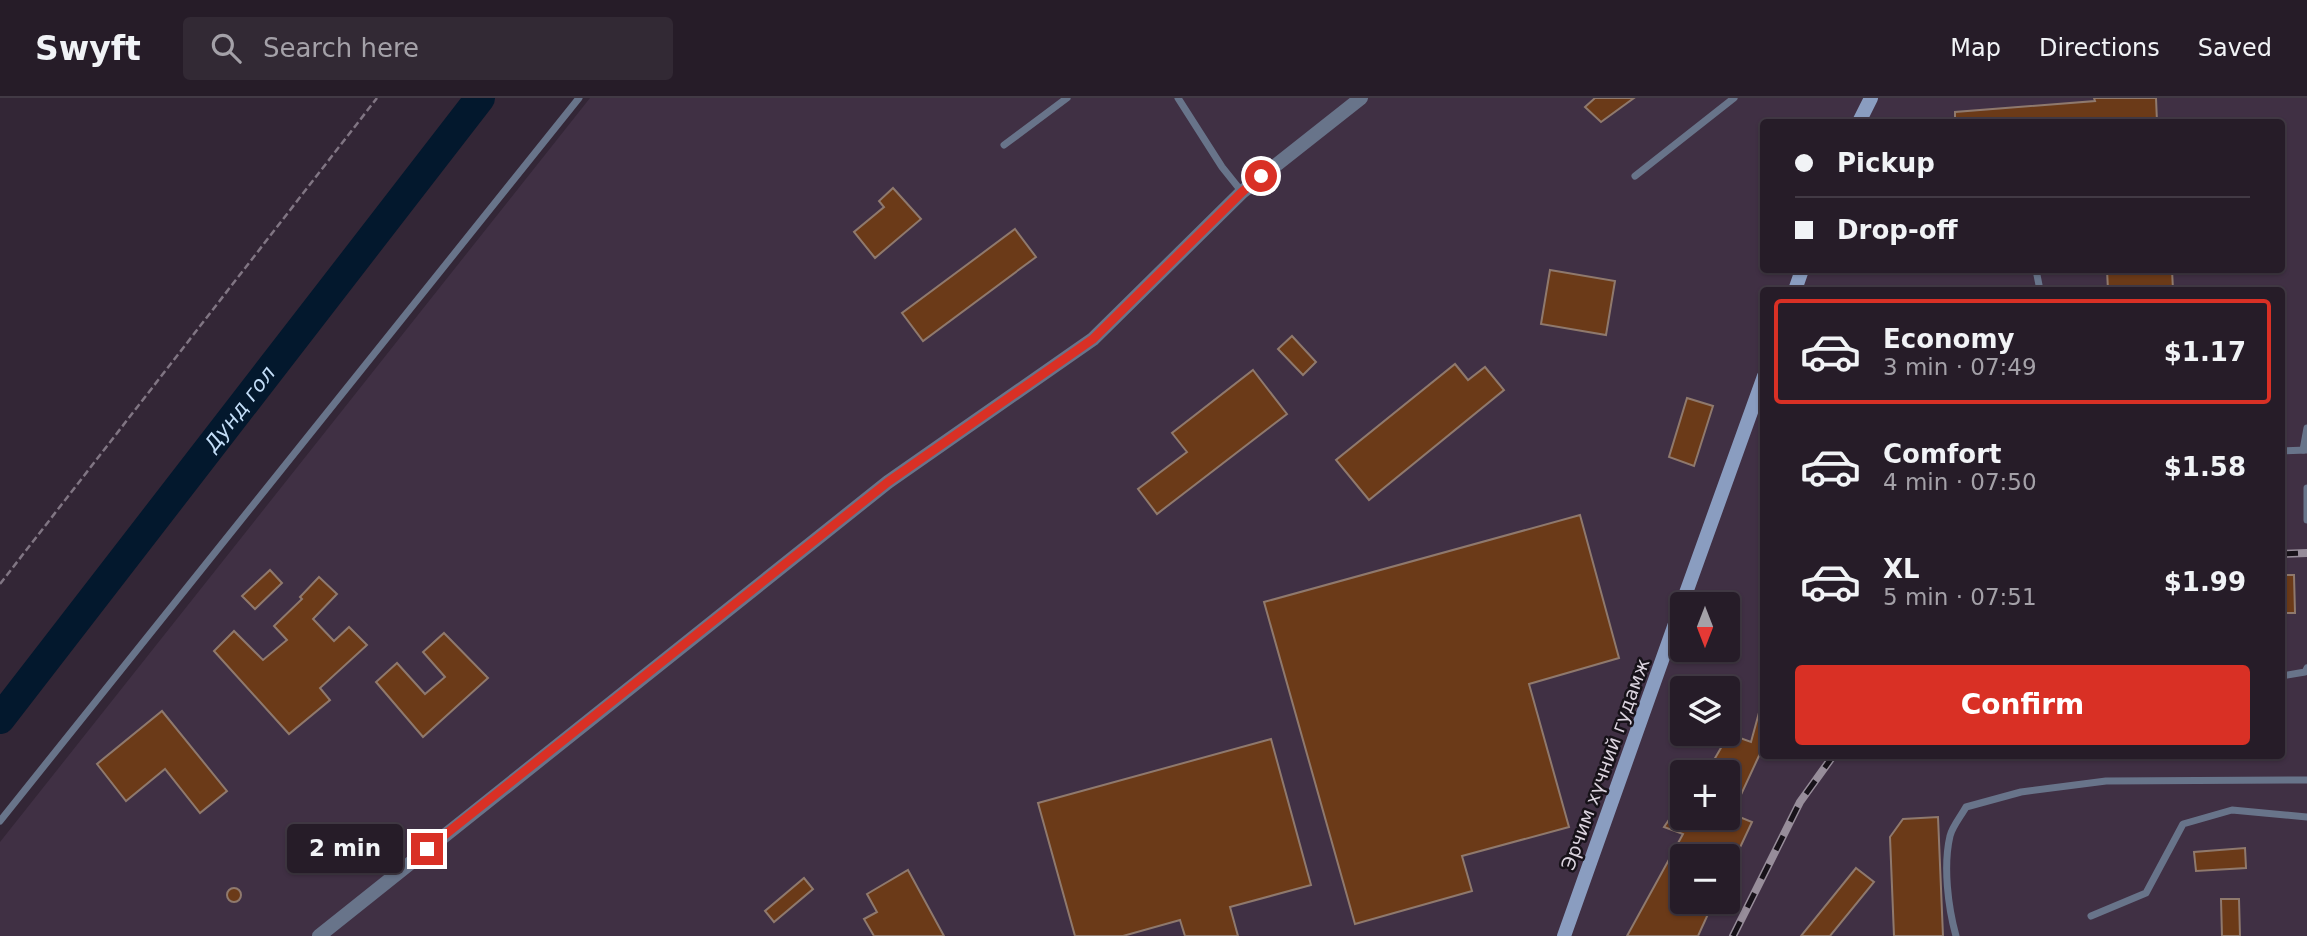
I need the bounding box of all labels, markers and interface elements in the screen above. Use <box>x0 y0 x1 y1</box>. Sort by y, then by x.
search box <box>183 17 673 80</box>
text: Swyft <box>35 29 141 68</box>
icon: search <box>207 29 245 67</box>
text: Search here <box>263 33 419 63</box>
text: Map <box>1950 34 2001 62</box>
text: Directions <box>2039 34 2160 62</box>
text: Saved <box>2198 34 2272 62</box>
text: Pickup <box>1837 148 1935 178</box>
route start <box>1245 160 1277 192</box>
text: Drop-off <box>1837 215 1958 245</box>
icon: car <box>1799 320 1862 383</box>
text: Economy <box>1883 324 2014 354</box>
text: $1.17 <box>2164 337 2246 367</box>
text: 3 min · 07:49 <box>1883 354 2037 380</box>
water label: Дунд гол <box>199 361 280 457</box>
icon: car <box>1799 435 1862 498</box>
text: Comfort <box>1883 439 2001 469</box>
text: $1.58 <box>2164 452 2246 482</box>
text: 4 min · 07:50 <box>1883 469 2037 495</box>
icon: car <box>1799 550 1862 613</box>
text: XL <box>1883 554 1920 584</box>
text: $1.99 <box>2164 567 2246 597</box>
text: 5 min · 07:51 <box>1883 584 2037 610</box>
north arrow <box>1670 592 1740 662</box>
map controls <box>1670 592 1740 914</box>
street label: Эрчим хүчний гудамж <box>1556 655 1654 873</box>
button: Confirm <box>1795 665 2250 745</box>
button: layers <box>1670 676 1740 746</box>
button: + <box>1670 760 1740 830</box>
callout: 2 min <box>287 824 402 874</box>
route end <box>411 833 443 865</box>
text: 2 min <box>309 835 381 861</box>
button: − <box>1670 844 1740 914</box>

